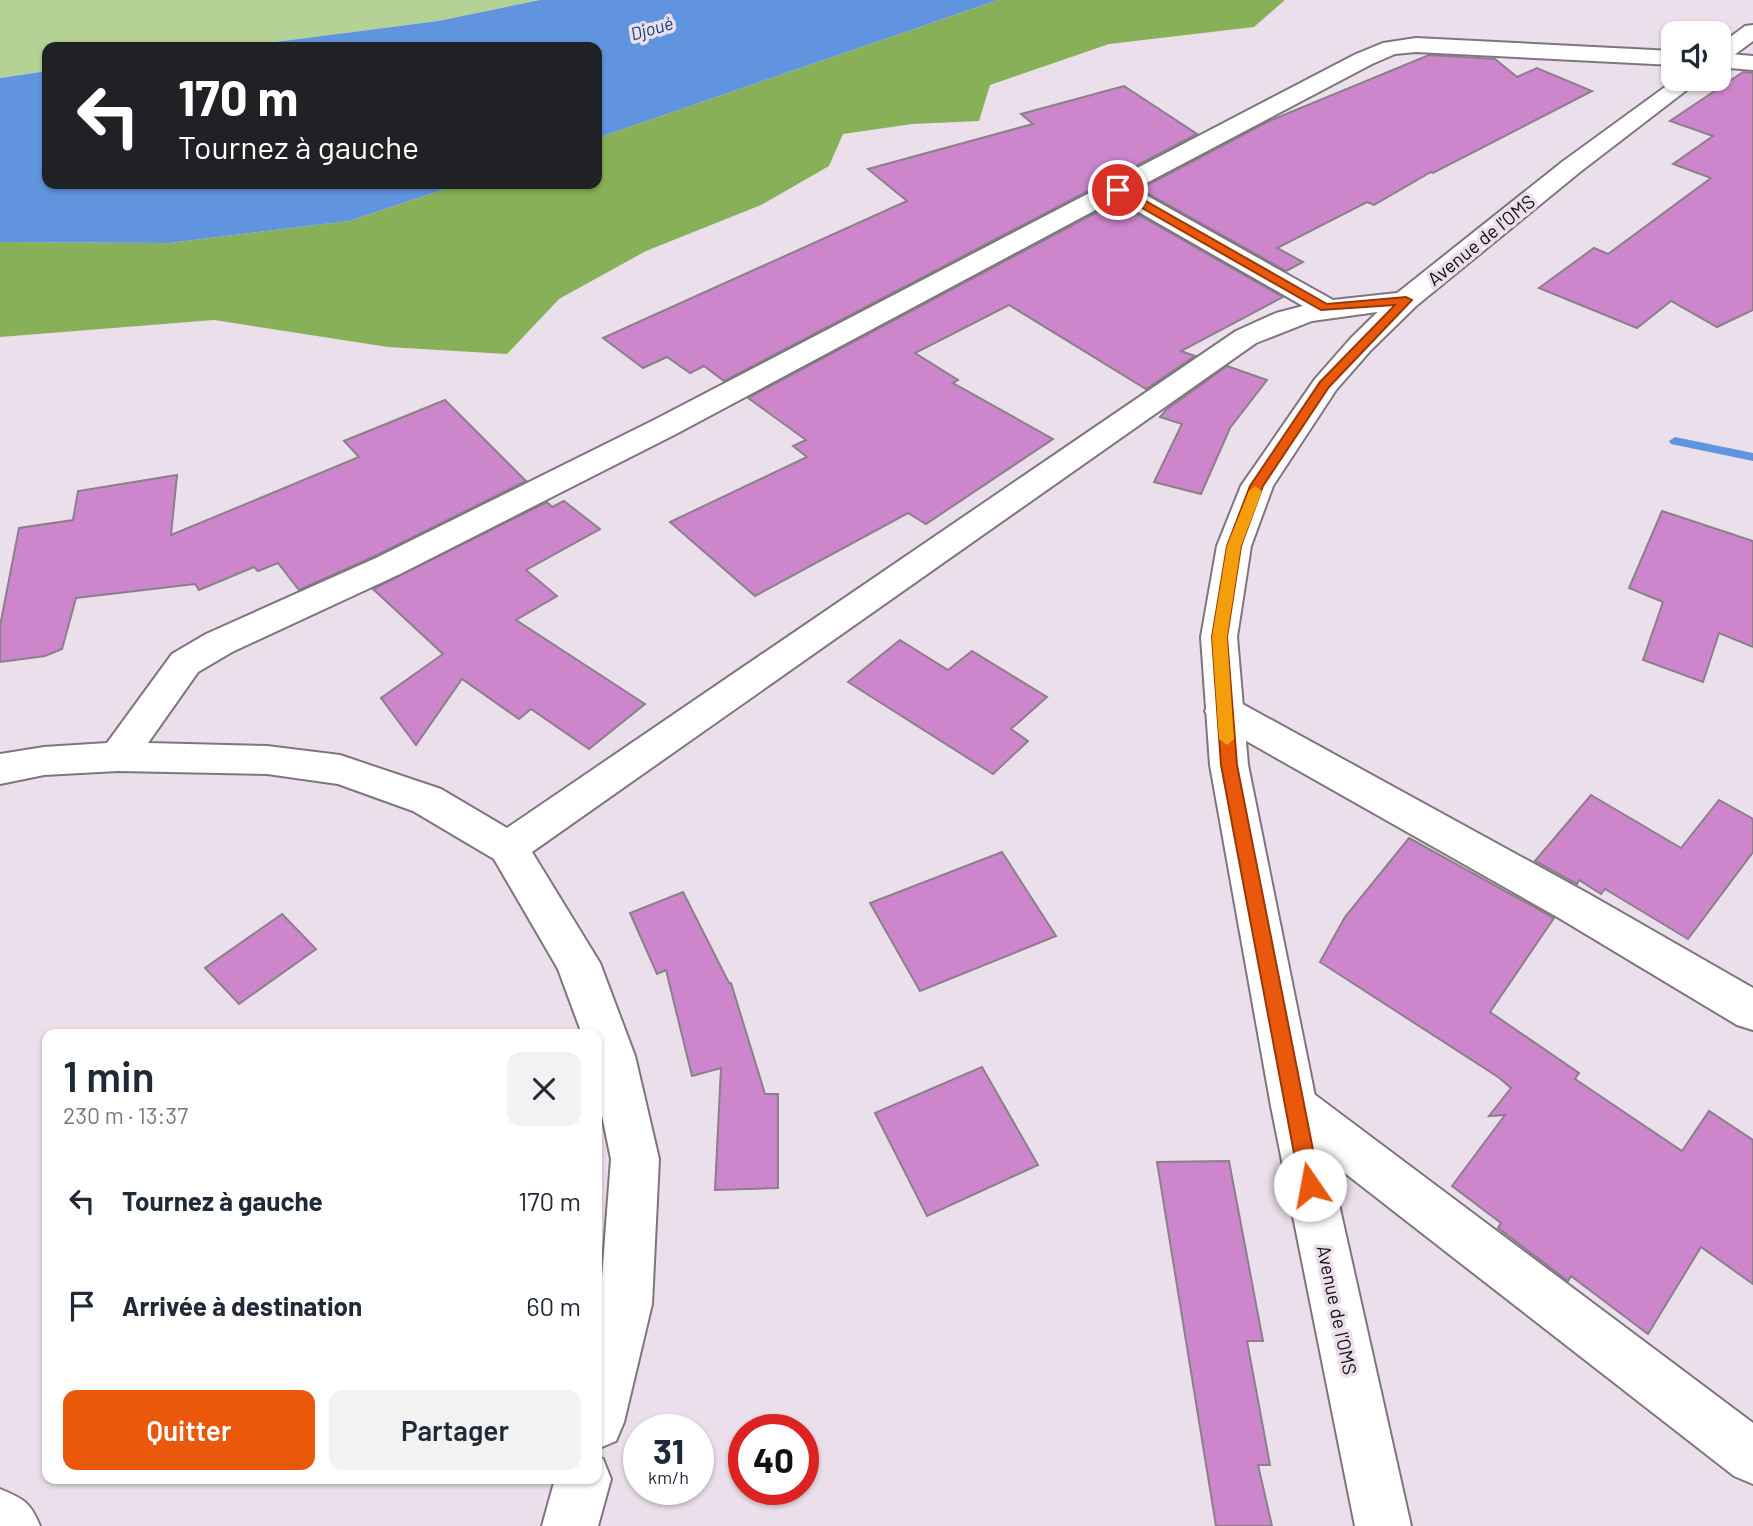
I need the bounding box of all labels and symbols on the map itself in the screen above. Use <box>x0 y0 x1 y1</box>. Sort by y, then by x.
water label: Djoué <box>628 12 676 45</box>
pin <box>1088 160 1148 220</box>
street label: Avenue de l'OMS <box>1422 189 1539 290</box>
position arrow <box>1273 1148 1347 1222</box>
street label: Avenue de l'OMS <box>1313 1243 1362 1377</box>
speed limit sign: 40 <box>728 1414 819 1505</box>

